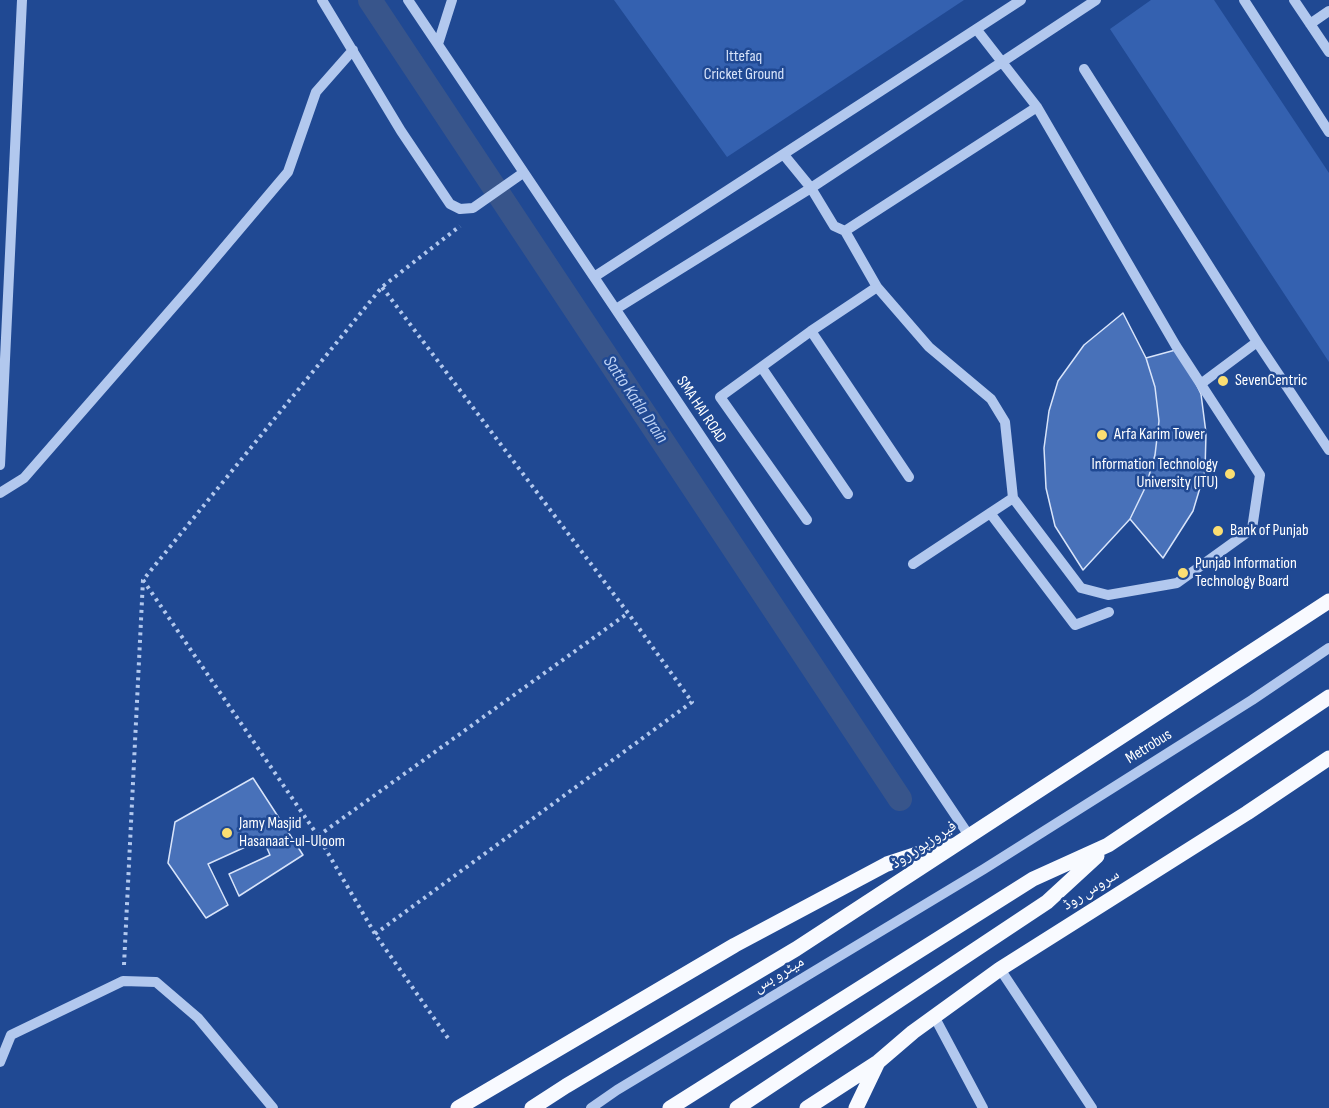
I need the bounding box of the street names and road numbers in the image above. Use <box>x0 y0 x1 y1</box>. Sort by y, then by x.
street label: SMA HAI ROAD <box>672 373 730 447</box>
street label: Metrobus <box>1122 725 1176 769</box>
street label: فیروزپور روڈ <box>887 817 961 873</box>
street label: سروس روڈ <box>1059 865 1123 915</box>
street label: میٹرو بس <box>750 952 808 998</box>

